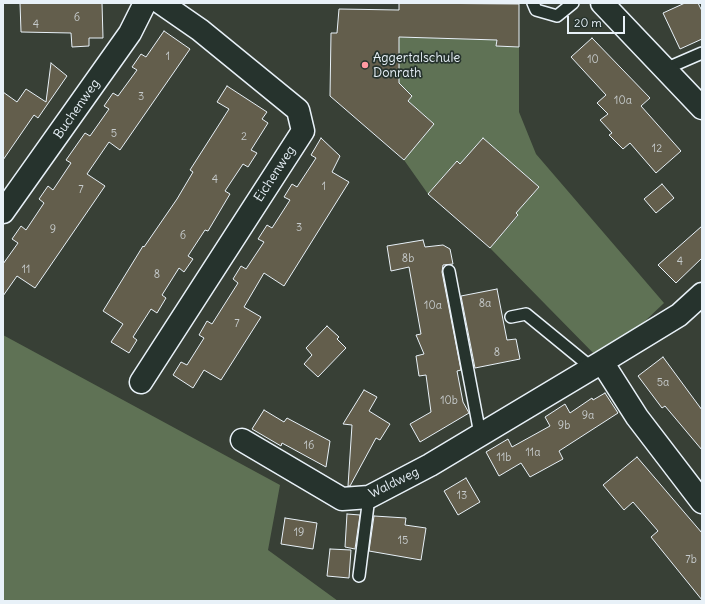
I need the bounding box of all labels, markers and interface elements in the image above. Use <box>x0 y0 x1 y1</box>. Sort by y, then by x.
scale bar <box>569 8 627 34</box>
house number: 6 <box>74 11 80 25</box>
text: 20 m <box>574 15 602 30</box>
house number: 4 <box>33 18 39 32</box>
house number: 1 <box>166 50 170 64</box>
place label: Aggertalschule Donrath <box>373 50 460 81</box>
house number: 10 <box>587 53 599 67</box>
marker: Aggertalschule Donrath <box>360 60 370 70</box>
street label: Buchenweg <box>51 76 103 142</box>
house number: 3 <box>138 90 144 104</box>
house number: 10a <box>614 94 632 108</box>
house number: 5 <box>111 127 117 141</box>
house number: 2 <box>241 130 247 144</box>
house number: 12 <box>652 142 662 156</box>
street label: Eichenweg <box>251 143 299 205</box>
house number: 4 <box>212 173 218 187</box>
house number: 1 <box>322 180 326 194</box>
house number: 7 <box>78 183 84 197</box>
house number: 3 <box>296 221 302 235</box>
house number: 9 <box>50 223 56 237</box>
house number: 6 <box>180 229 186 243</box>
house number: 8b <box>402 252 414 266</box>
house number: 4 <box>677 255 683 269</box>
house number: 11 <box>22 263 30 277</box>
house number: 8 <box>154 268 160 282</box>
house number: 8a <box>479 297 491 311</box>
house number: 10a <box>424 299 442 313</box>
house number: 7 <box>234 317 240 331</box>
house number: 8 <box>494 346 500 360</box>
house number: 5a <box>657 376 669 390</box>
house number: 10b <box>440 394 458 408</box>
house number: 9a <box>582 409 594 423</box>
house number: 9b <box>558 419 570 433</box>
house number: 16 <box>304 439 314 453</box>
house number: 11a <box>525 446 541 460</box>
house number: 11b <box>497 451 511 465</box>
street label: Waldweg <box>366 464 422 502</box>
house number: 13 <box>457 489 467 503</box>
house number: 19 <box>294 526 304 540</box>
house number: 15 <box>398 534 408 548</box>
house number: 7b <box>685 553 697 567</box>

